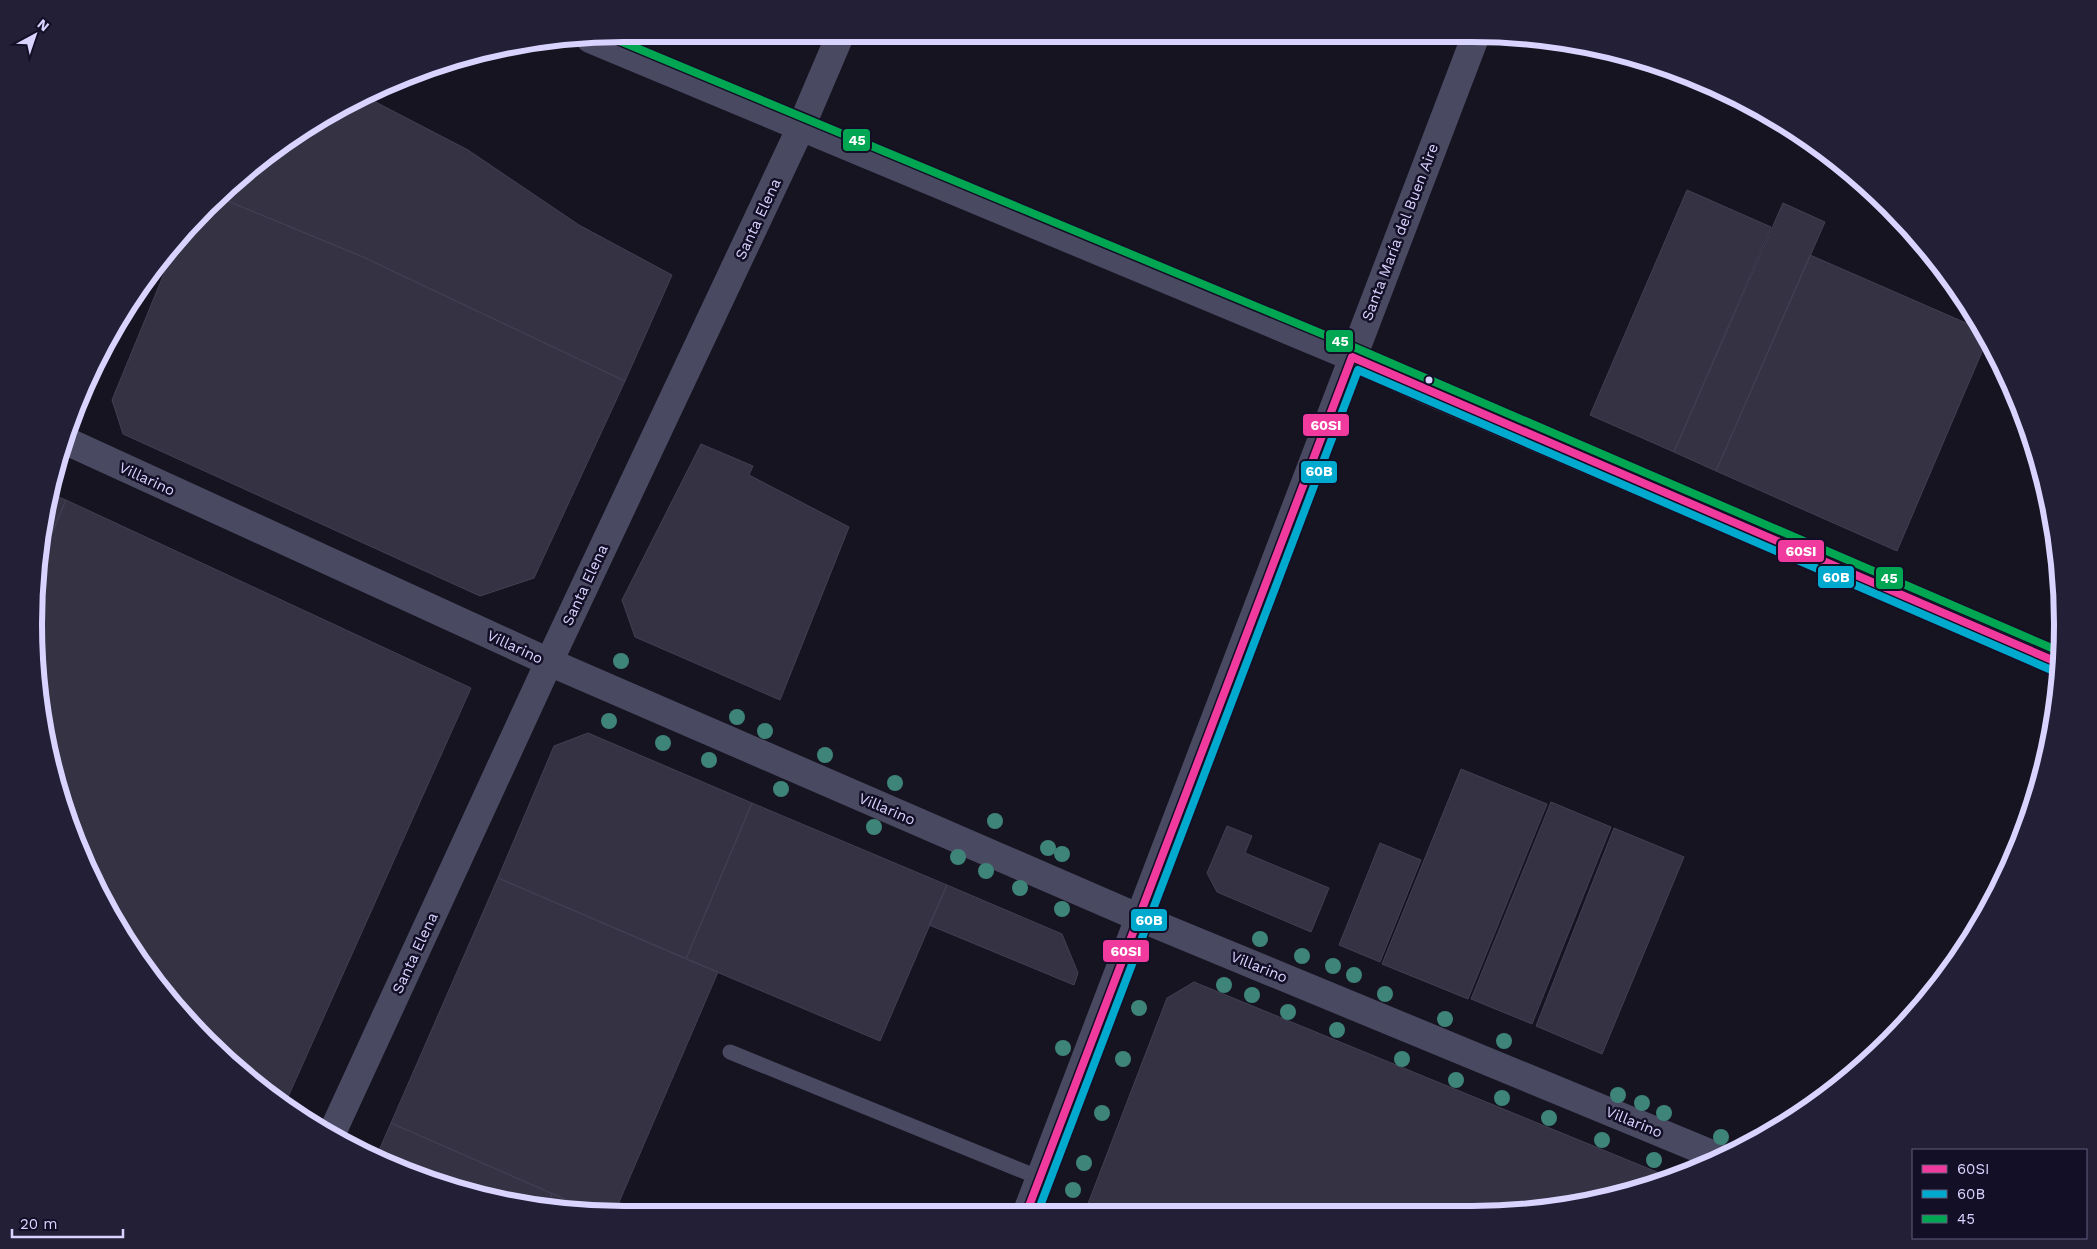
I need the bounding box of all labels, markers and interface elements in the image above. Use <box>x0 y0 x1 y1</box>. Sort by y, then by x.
north arrow <box>10 10 60 60</box>
text: N <box>34 16 52 35</box>
line badge: 45 <box>842 128 871 152</box>
text: 45 <box>848 132 866 148</box>
street label: Santa María del Buen Aire <box>1358 141 1442 323</box>
street label: Santa Elena <box>731 175 785 262</box>
line badge: 45 <box>1325 329 1354 353</box>
text: 45 <box>1331 333 1349 349</box>
unlabelled marker <box>1424 375 1434 385</box>
line badge: 60SI <box>1302 413 1350 437</box>
text: 60SI <box>1310 417 1342 433</box>
street label: Villarino <box>116 458 178 500</box>
line badge: 60B <box>1300 460 1338 484</box>
text: 60B <box>1305 463 1333 479</box>
line badge: 60SI <box>1777 539 1825 563</box>
street label: Santa Elena <box>558 541 612 628</box>
text: 60SI <box>1785 543 1817 559</box>
line badge: 60B <box>1817 565 1855 589</box>
line badge: 45 <box>1875 566 1904 590</box>
text: 60B <box>1822 569 1850 585</box>
text: 45 <box>1880 570 1898 586</box>
street label: Villarino <box>484 626 546 668</box>
street label: Villarino <box>856 789 918 829</box>
line badge: 60B <box>1130 908 1168 932</box>
street label: Santa Elena <box>388 909 442 996</box>
text: 60B <box>1135 912 1163 928</box>
line badge: 60SI <box>1102 939 1150 963</box>
text: 60SI <box>1110 943 1142 959</box>
street label: Villarino <box>1228 947 1290 987</box>
street label: Villarino <box>1603 1102 1665 1142</box>
legend <box>1912 1149 2087 1239</box>
text: 60SI <box>1957 1160 1990 1178</box>
text: 60B <box>1957 1185 1985 1203</box>
scale bar <box>12 1206 124 1238</box>
text: 45 <box>1957 1210 1975 1228</box>
text: 20 m <box>20 1215 58 1233</box>

